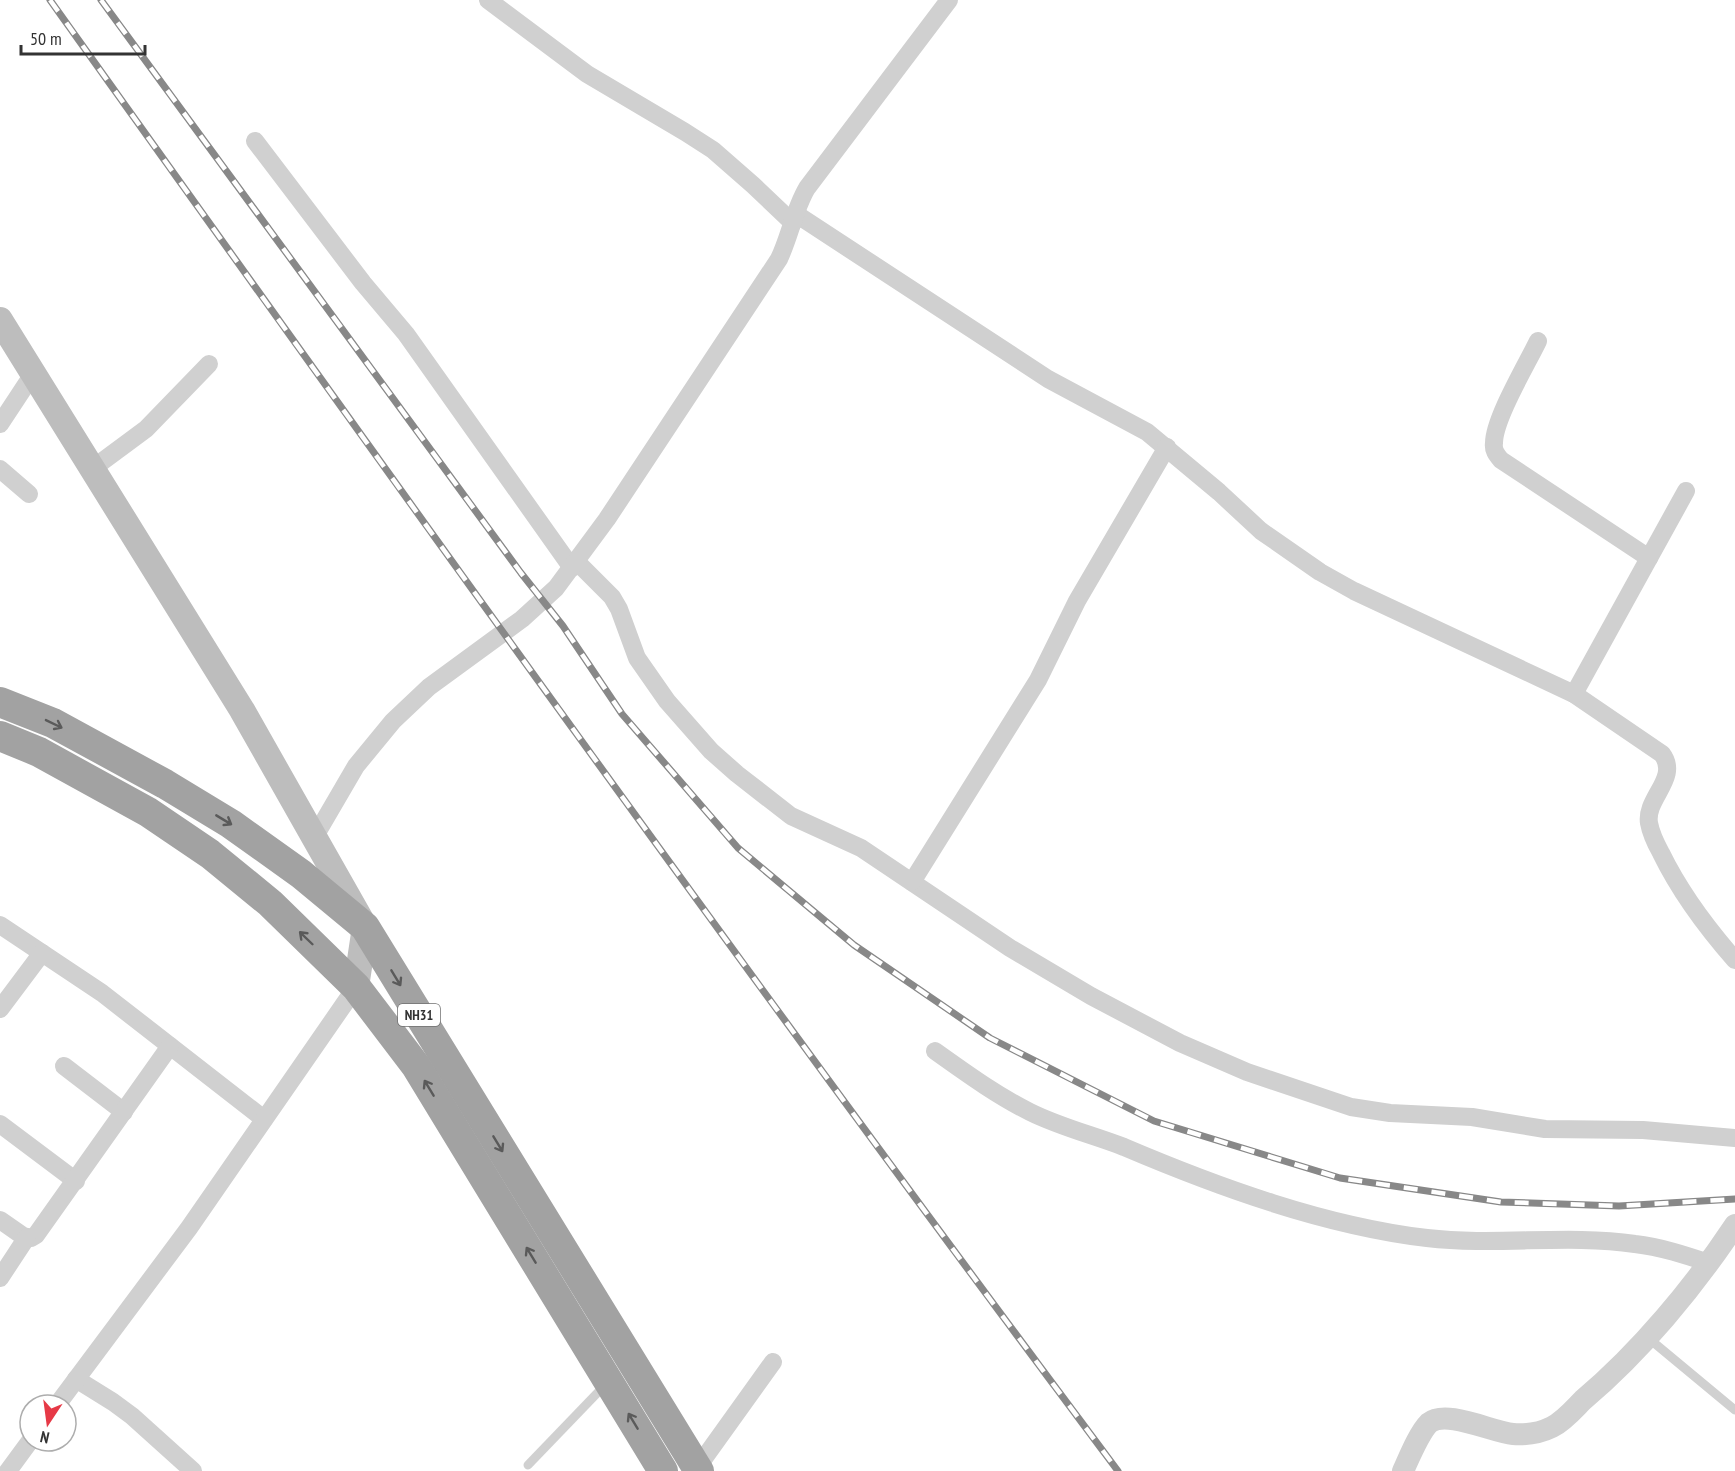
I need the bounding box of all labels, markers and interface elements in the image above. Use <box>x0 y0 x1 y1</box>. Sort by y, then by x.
scale bar <box>21 18 146 56</box>
text: 50 m <box>30 27 62 50</box>
one-way arrow <box>44 719 62 731</box>
one-way arrow <box>215 814 232 826</box>
one-way arrow <box>298 931 313 946</box>
one-way arrow <box>390 969 403 986</box>
road number: NH31 <box>398 1004 440 1026</box>
one-way arrow <box>423 1080 435 1097</box>
one-way arrow <box>493 1135 505 1152</box>
one-way arrow <box>524 1247 536 1264</box>
north arrow <box>18 1393 78 1453</box>
one-way arrow <box>626 1413 638 1430</box>
text: N <box>38 1427 51 1448</box>

